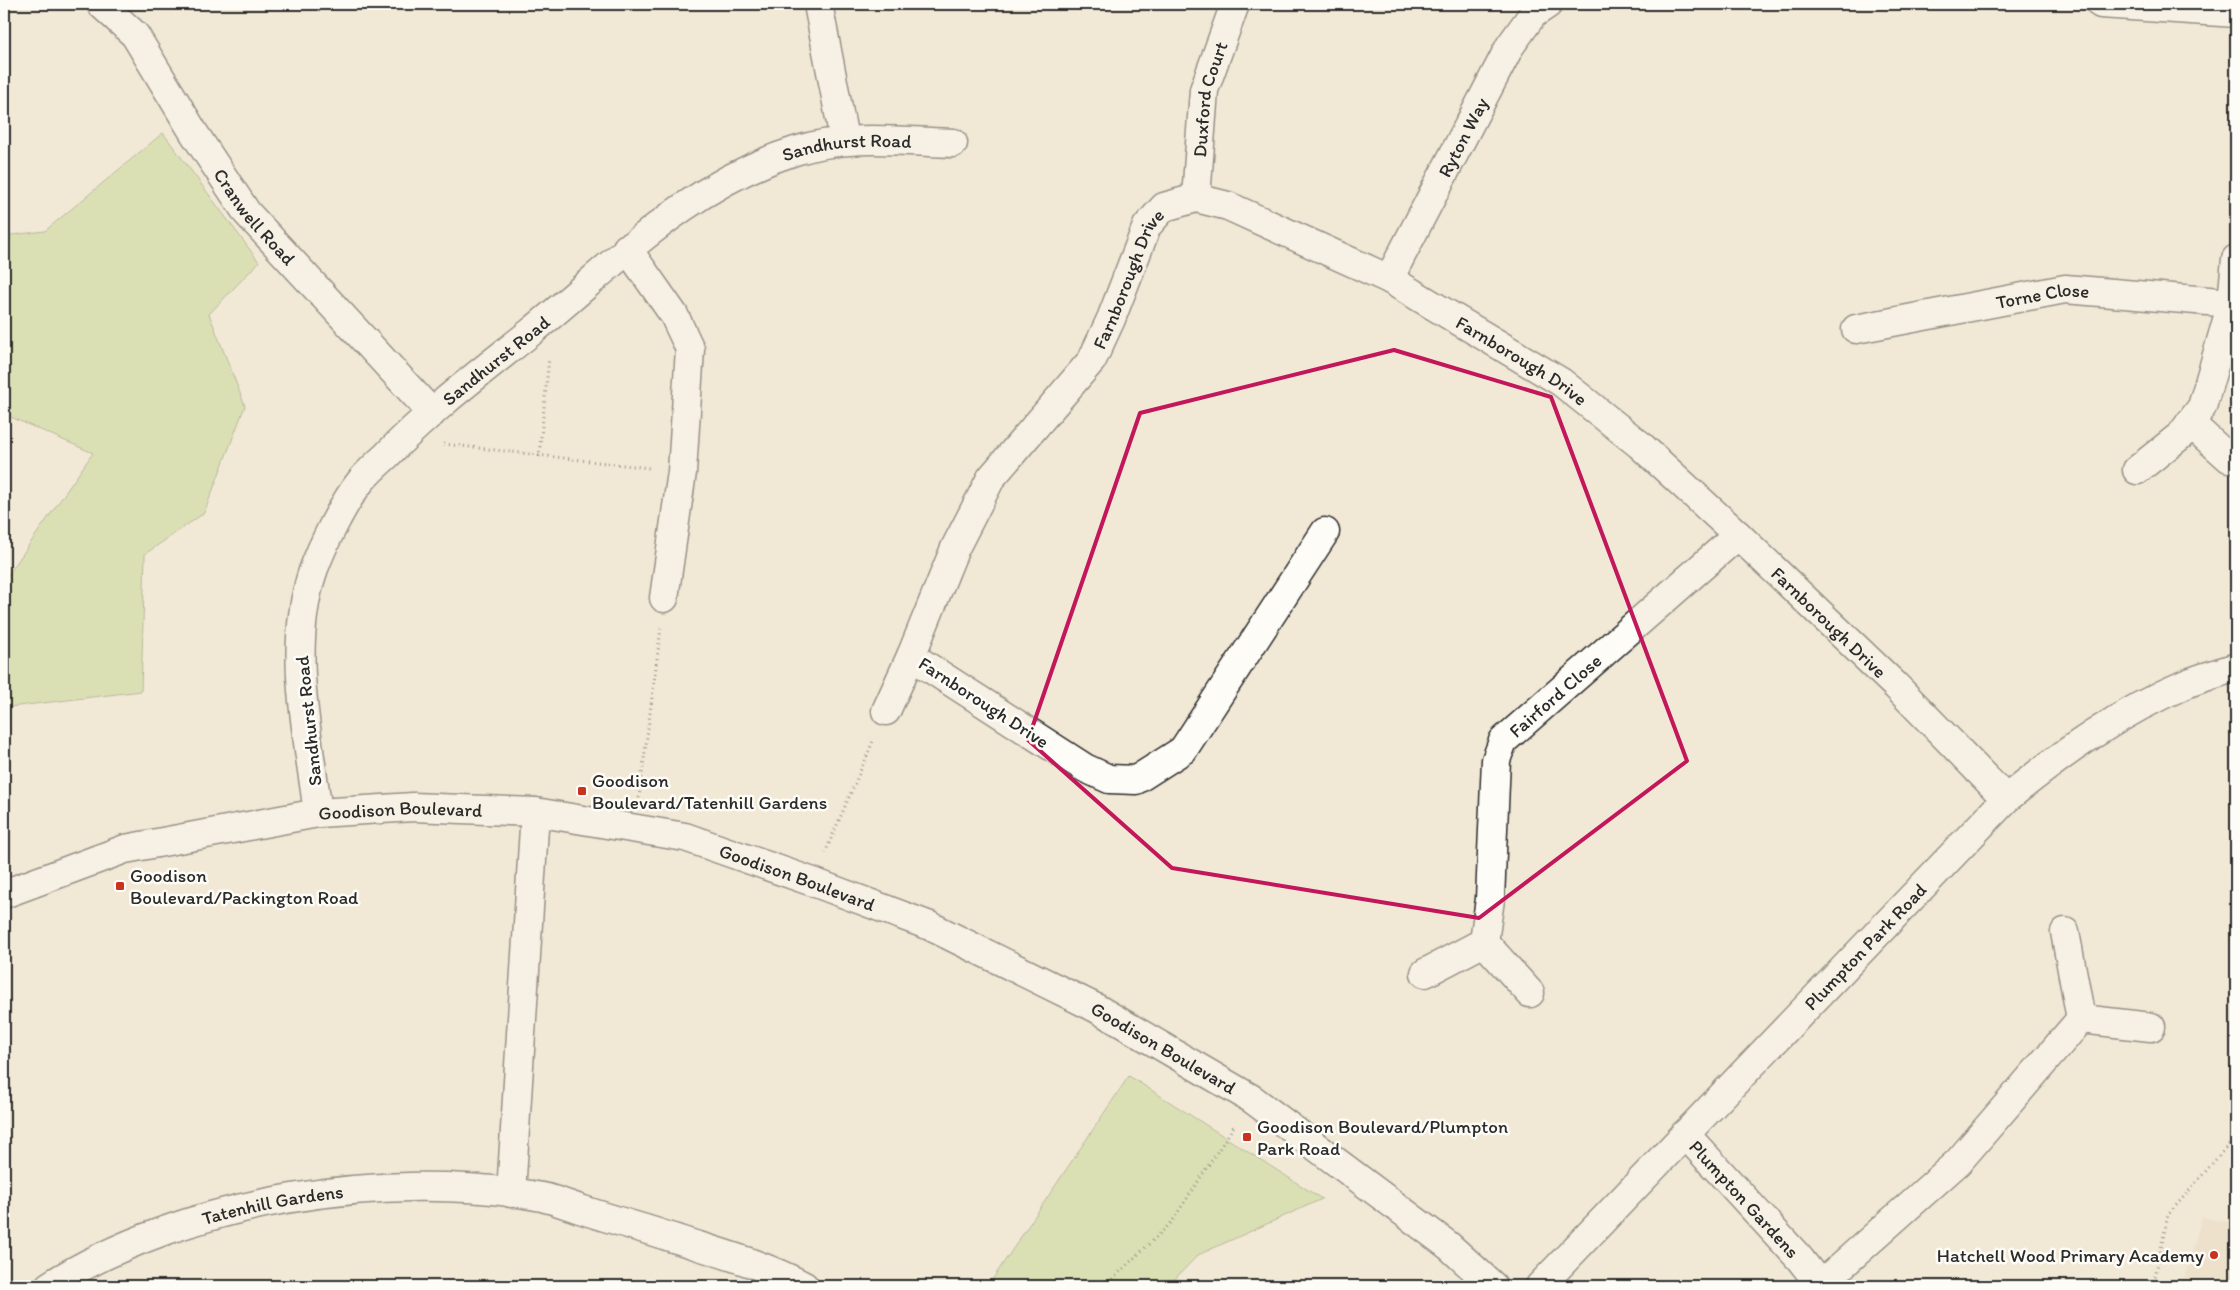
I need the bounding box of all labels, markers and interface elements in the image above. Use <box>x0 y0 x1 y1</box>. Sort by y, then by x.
street label: Duxford Court <box>1188 38 1233 158</box>
street label: Ryton Way <box>1433 93 1493 181</box>
street label: Sandhurst Road <box>779 129 913 167</box>
street label: Cranwell Road <box>209 164 301 271</box>
street label: Farnborough Drive <box>1088 204 1169 353</box>
street label: Torne Close <box>1994 278 2090 314</box>
street label: Sandhurst Road <box>438 310 555 411</box>
street label: Farnborough Drive <box>1452 311 1592 411</box>
street label: Farnborough Drive <box>1766 562 1891 683</box>
street label: Fairford Close <box>1504 649 1606 742</box>
street label: Farnborough Drive <box>914 652 1053 753</box>
street label: Sandhurst Road <box>290 654 327 787</box>
place label: Goodison Boulevard/Tatenhill Gardens <box>592 769 827 814</box>
marker: Goodison Boulevard/Tatenhill Gardens <box>576 785 588 797</box>
street label: Goodison Boulevard <box>318 796 483 825</box>
street label: Goodison Boulevard <box>716 839 879 917</box>
place label: Goodison Boulevard/Packington Road <box>130 864 359 909</box>
street label: Plumpton Park Road <box>1799 879 1931 1015</box>
marker: Goodison Boulevard/Packington Road <box>114 880 126 892</box>
street label: Goodison Boulevard <box>1087 997 1241 1100</box>
place label: Goodison Boulevard/Plumpton Park Road <box>1257 1115 1508 1160</box>
marker: Goodison Boulevard/Plumpton Park Road <box>1241 1131 1253 1143</box>
street label: Plumpton Gardens <box>1684 1135 1804 1263</box>
street label: Tatenhill Gardens <box>199 1180 345 1230</box>
place label: Hatchell Wood Primary Academy <box>1937 1244 2204 1267</box>
marker: Hatchell Wood Primary Academy <box>2208 1249 2220 1261</box>

